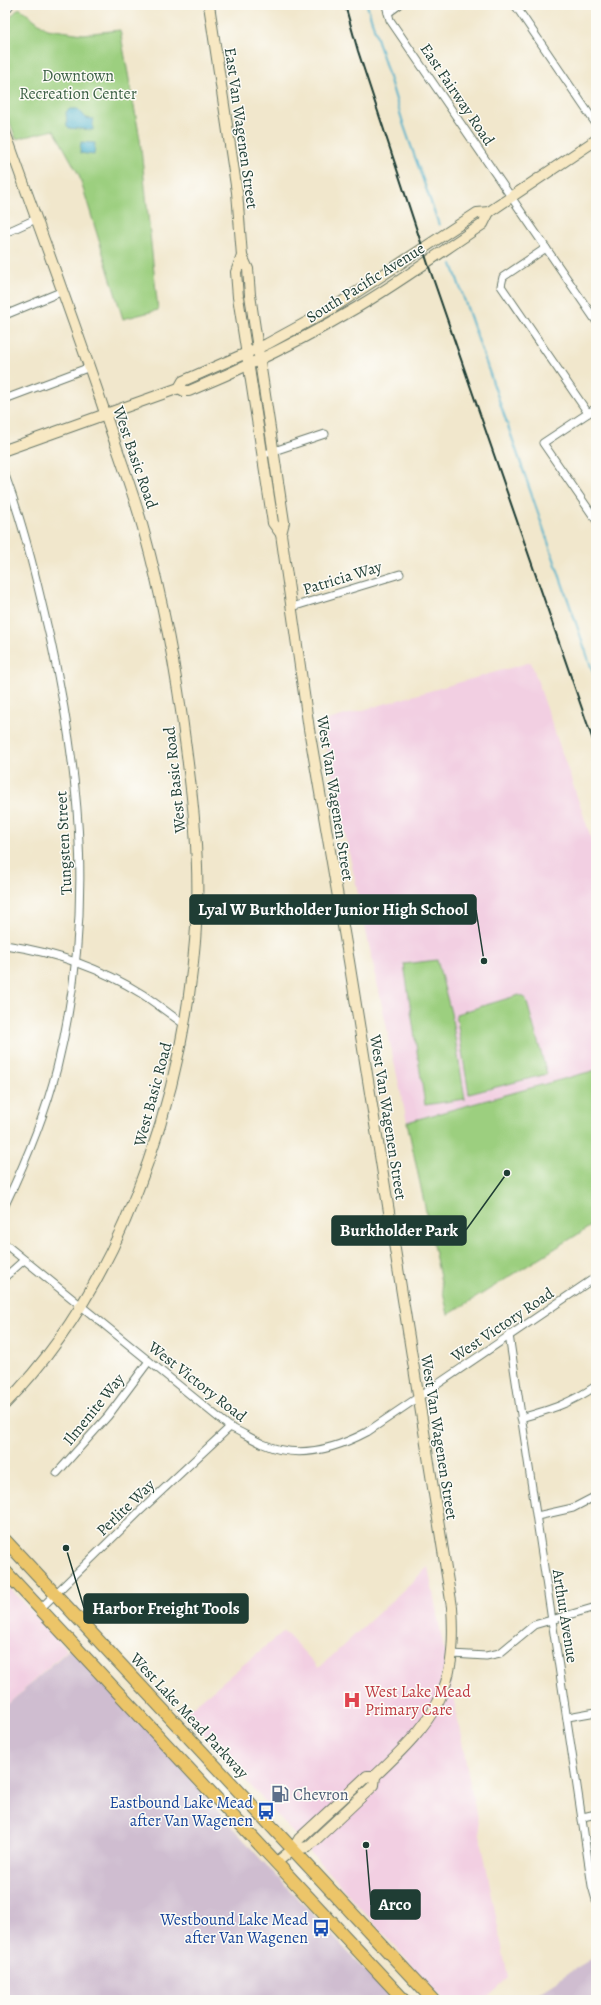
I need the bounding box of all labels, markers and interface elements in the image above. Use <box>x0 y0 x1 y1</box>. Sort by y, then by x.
street label: East Fairway Road <box>415 39 500 150</box>
street label: East Van Wagenen Street <box>219 46 263 210</box>
park label: Downtown Recreation Center <box>19 65 137 105</box>
street label: South Pacific Avenue <box>302 237 429 328</box>
street label: West Basic Road <box>107 402 163 512</box>
street label: Patricia Way <box>300 555 385 600</box>
street label: West Van Wagenen Street <box>311 713 359 882</box>
street label: West Basic Road <box>158 725 192 835</box>
street label: Tungsten Street <box>50 791 78 895</box>
callout: Lyal W Burkholder Junior High School <box>190 895 476 924</box>
text: Lyal W Burkholder Junior High School <box>198 898 468 921</box>
street label: West Van Wagenen Street <box>364 1032 412 1201</box>
street label: West Basic Road <box>128 1039 178 1150</box>
callout: Burkholder Park <box>332 1216 466 1245</box>
text: Burkholder Park <box>340 1219 458 1242</box>
street label: West Victory Road <box>446 1282 559 1368</box>
street label: West Victory Road <box>143 1336 252 1427</box>
street label: West Van Wagenen Street <box>415 1352 463 1521</box>
street label: Ilmenite Way <box>58 1368 130 1450</box>
street label: Perlite Way <box>92 1474 160 1541</box>
street label: Arthur Avenue <box>547 1567 583 1665</box>
callout: Harbor Freight Tools <box>84 1594 248 1623</box>
text: Harbor Freight Tools <box>92 1597 240 1620</box>
street label: West Lake Mead Parkway <box>125 1647 254 1784</box>
place label: West Lake Mead Primary Care <box>364 1681 471 1721</box>
hospital icon: West Lake Mead Primary Care <box>342 1690 362 1710</box>
fuel station icon: Chevron <box>270 1784 290 1804</box>
place label: Chevron <box>293 1784 349 1806</box>
place label: Eastbound Lake Mead after Van Wagenen <box>109 1792 253 1832</box>
bus stop icon: Eastbound Lake Mead after Van Wagenen <box>256 1801 276 1821</box>
callout: Arco <box>371 1890 420 1919</box>
text: Arco <box>378 1893 412 1916</box>
place label: Westbound Lake Mead after Van Wagenen <box>159 1909 308 1949</box>
bus stop icon: Westbound Lake Mead after Van Wagenen <box>311 1918 331 1938</box>

